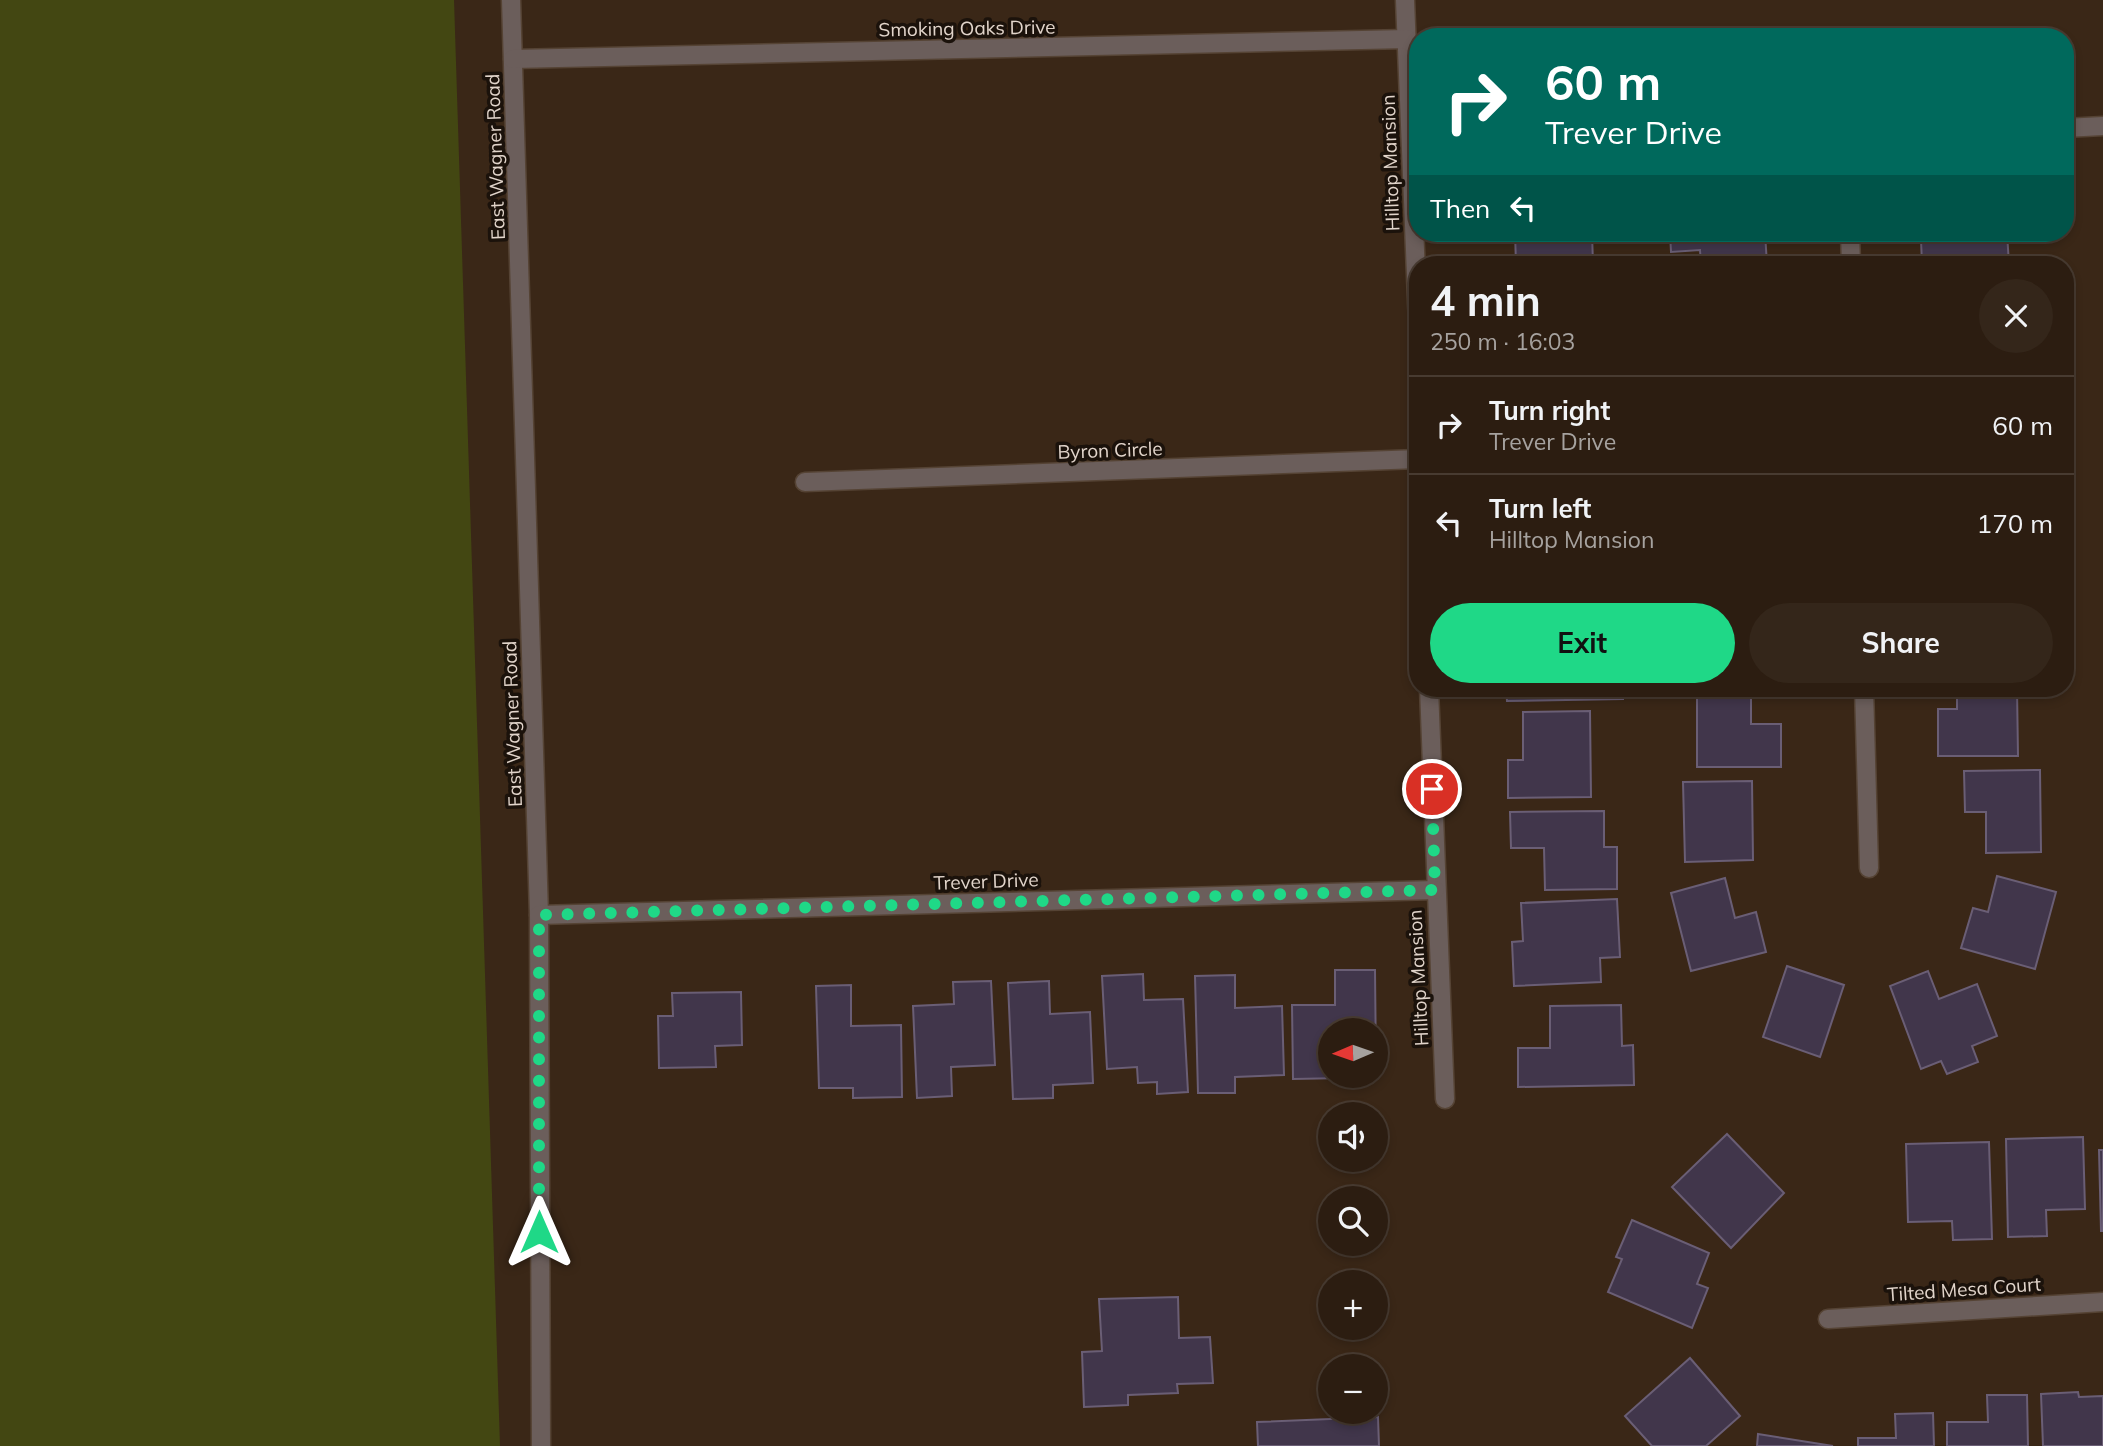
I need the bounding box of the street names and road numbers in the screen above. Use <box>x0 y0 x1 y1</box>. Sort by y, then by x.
street label: Smoking Oaks Drive <box>878 14 1056 42</box>
street label: East Wagner Road <box>480 74 510 240</box>
street label: Hilltop Mansion <box>1376 94 1404 232</box>
street label: Byron Circle <box>1057 436 1163 464</box>
street label: East Wagner Road <box>497 641 527 807</box>
street label: Trever Drive <box>933 867 1039 895</box>
street label: Hilltop Mansion <box>1402 909 1434 1047</box>
street label: Tilted Mesa Court <box>1886 1272 2042 1306</box>

